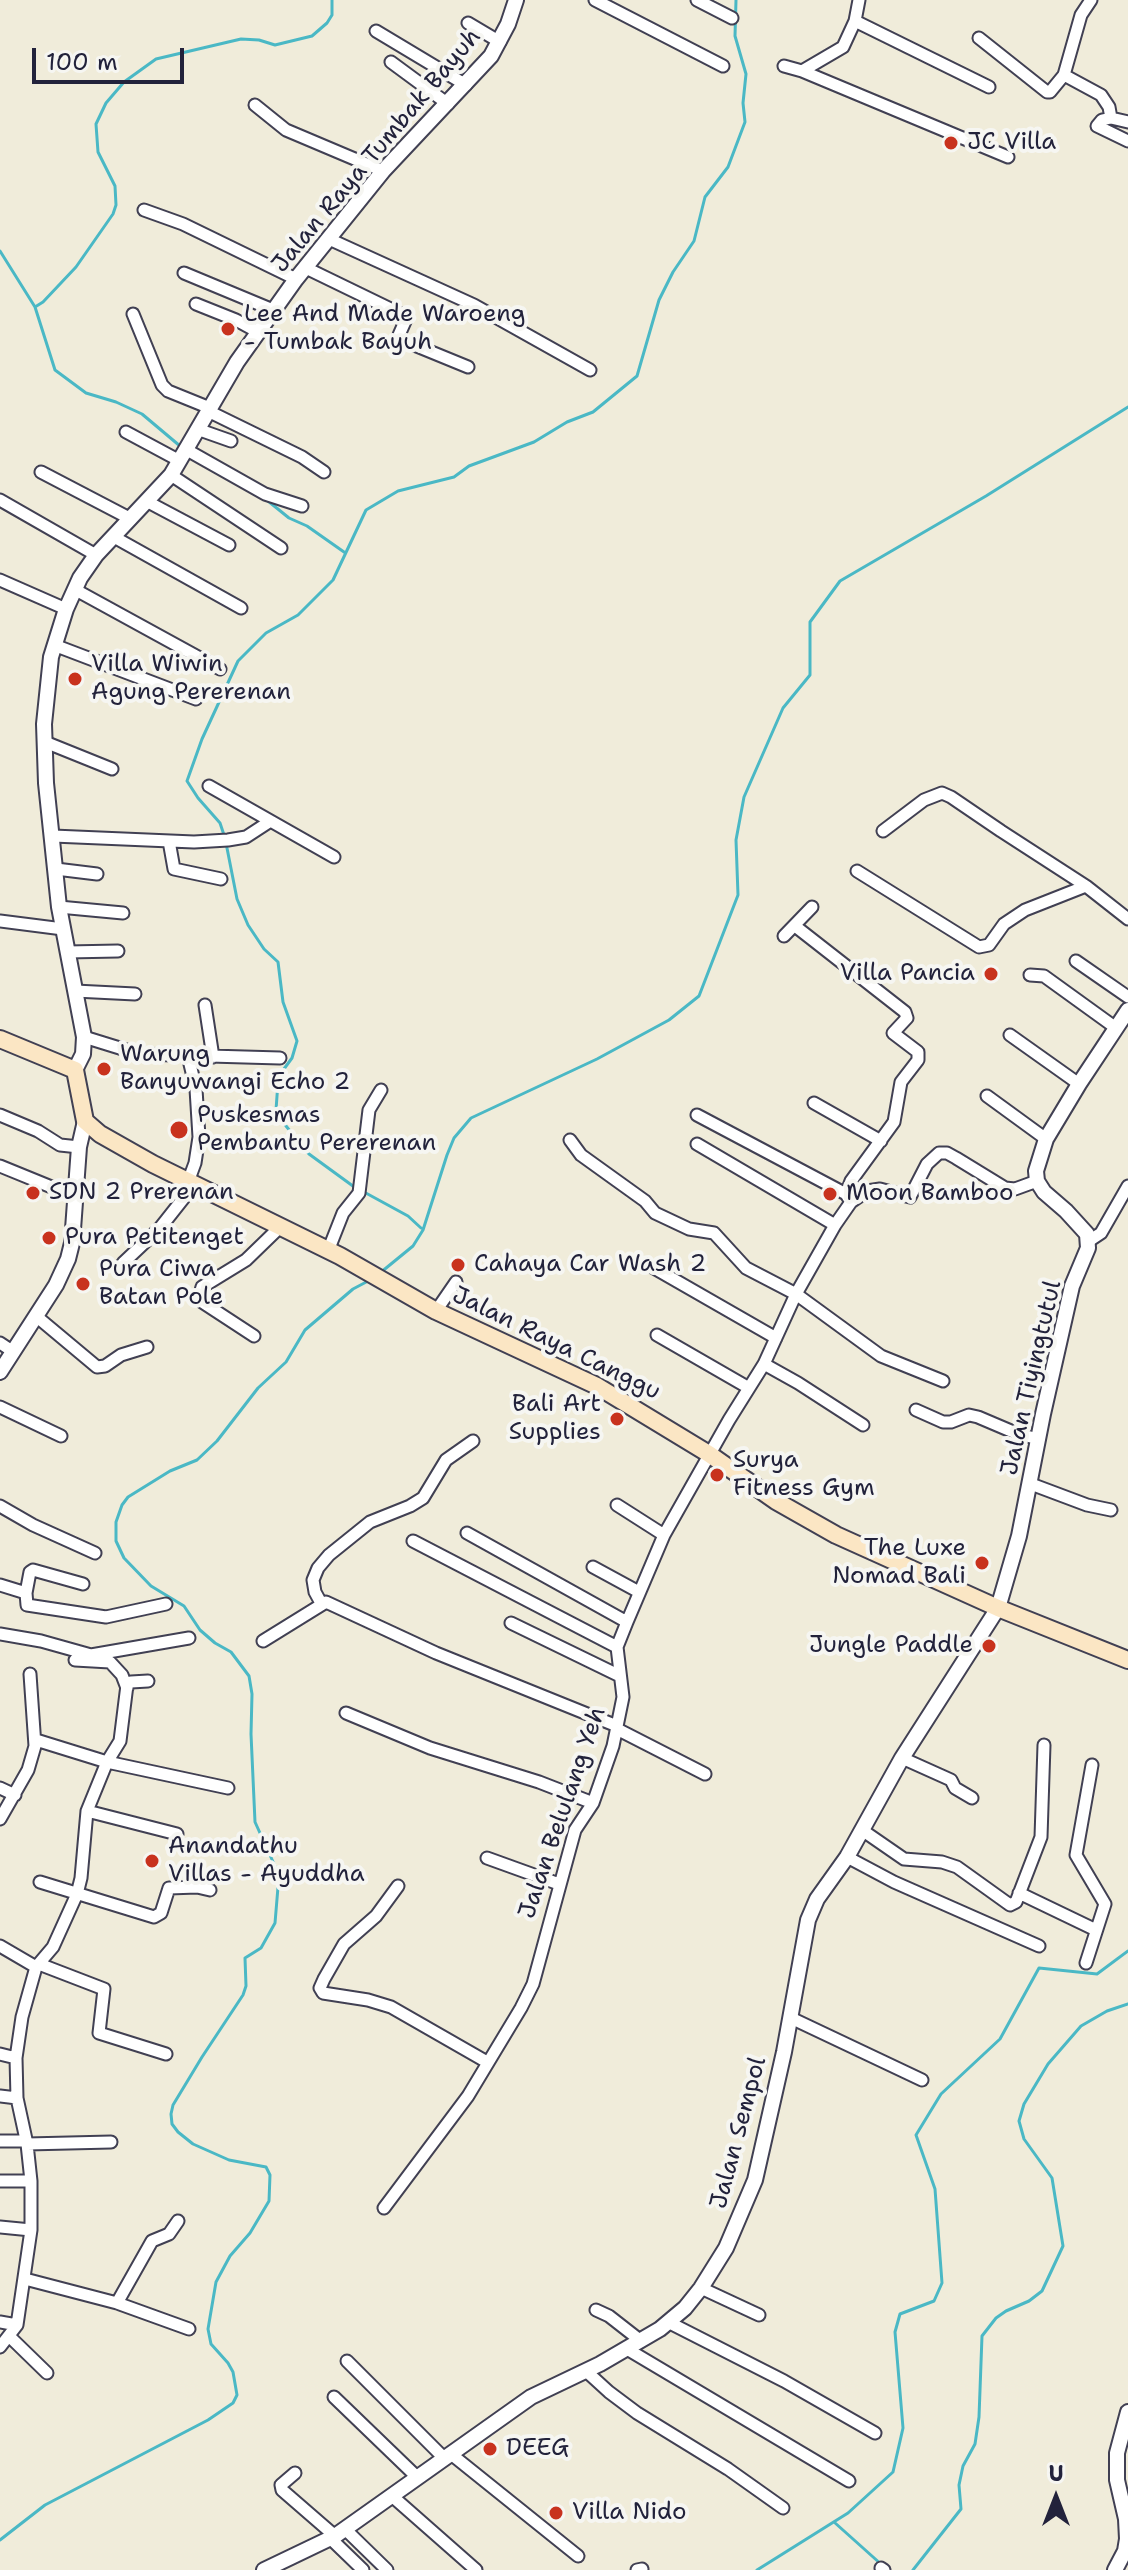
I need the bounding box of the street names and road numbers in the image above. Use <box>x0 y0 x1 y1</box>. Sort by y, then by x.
street label: Jalan Raya Tumbak Bayuh <box>266 23 488 279</box>
street label: Jalan Tiyingtutul <box>996 1278 1068 1478</box>
street label: Jalan Raya Canggu <box>447 1281 665 1407</box>
street label: Jalan Belulang Yeh <box>513 1703 613 1923</box>
street label: Jalan Sempol <box>705 2054 773 2212</box>

